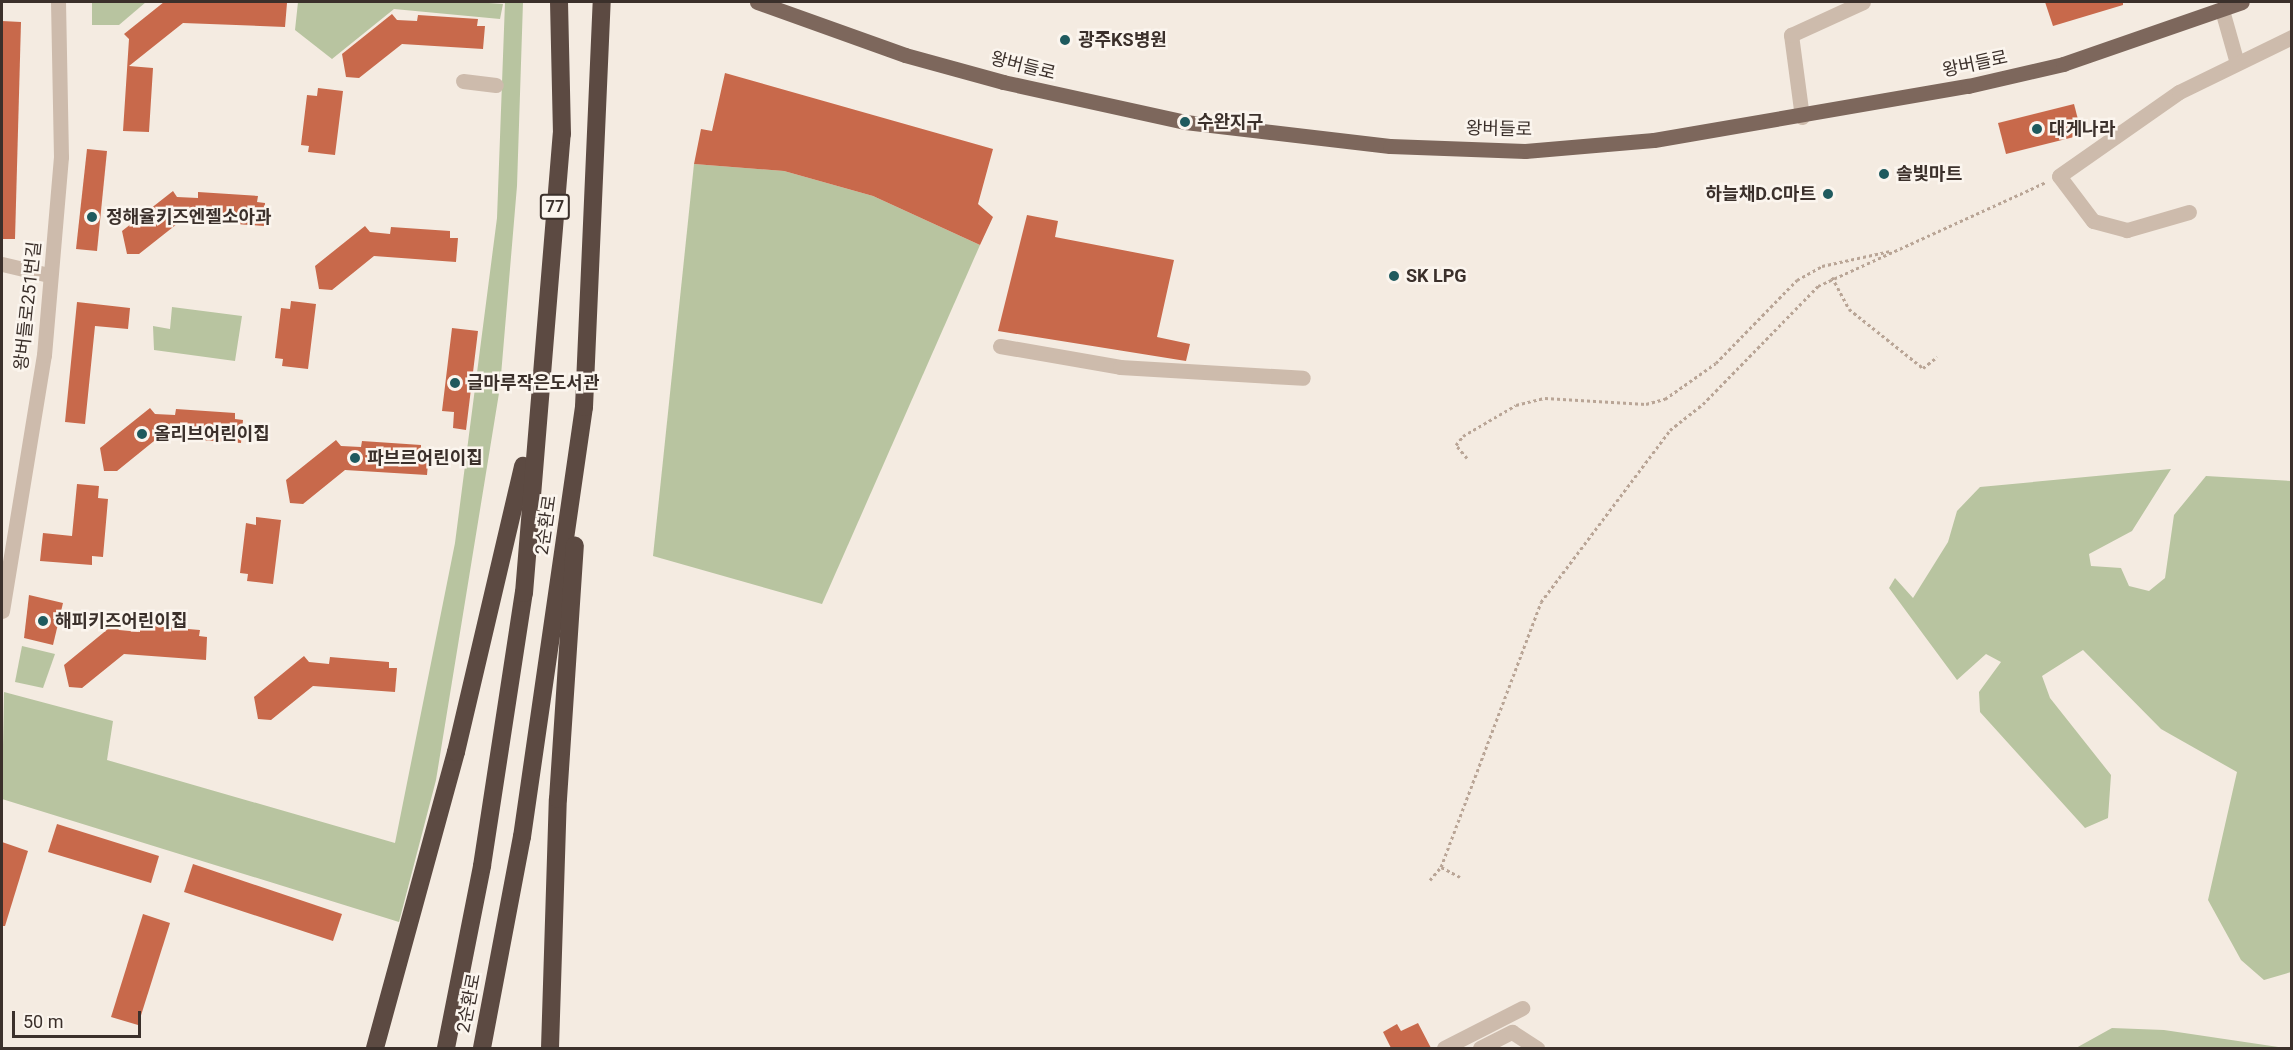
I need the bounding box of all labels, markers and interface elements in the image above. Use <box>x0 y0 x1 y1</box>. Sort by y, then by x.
place label: 광주KS병원 <box>1078 29 1167 51</box>
marker: 광주KS병원 <box>1056 31 1074 49</box>
street label: 왕버들로 <box>1940 47 2010 81</box>
street label: 왕버들로 <box>988 48 1058 84</box>
place label: 수완지구 <box>1197 111 1263 133</box>
marker: 수완지구 <box>1178 115 1192 129</box>
street label: 왕버들로 <box>1466 118 1532 140</box>
place label: 대게나라 <box>2049 118 2115 140</box>
marker: 대게나라 <box>2030 122 2044 136</box>
place label: 솔빛마트 <box>1896 163 1962 185</box>
marker: 솔빛마트 <box>1877 167 1891 181</box>
place label: 하늘채D.C마트 <box>1706 183 1816 205</box>
marker: 하늘채D.C마트 <box>1821 187 1835 201</box>
road number: 77 <box>538 194 572 220</box>
place label: 정해율키즈엔젤소아과 <box>106 206 272 228</box>
marker: 정해율키즈엔젤소아과 <box>83 208 101 226</box>
street label: 왕버들로251번길 <box>10 240 46 372</box>
place label: SK LPG <box>1406 265 1467 287</box>
marker: SK LPG <box>1387 269 1401 283</box>
place label: 글마루작은도서관 <box>467 372 599 394</box>
marker: 글마루작은도서관 <box>448 376 462 390</box>
place label: 올리브어린이집 <box>154 423 270 445</box>
marker: 올리브어린이집 <box>135 427 149 441</box>
place label: 파브르어린이집 <box>367 447 483 469</box>
marker: 파브르어린이집 <box>348 451 362 465</box>
street label: 2순환로 <box>531 494 561 556</box>
place label: 해피키즈어린이집 <box>55 610 187 632</box>
marker: 해피키즈어린이집 <box>36 614 50 628</box>
street label: 2순환로 <box>453 972 485 1034</box>
scale bar <box>15 999 144 1037</box>
text: 50 m <box>23 1011 63 1032</box>

